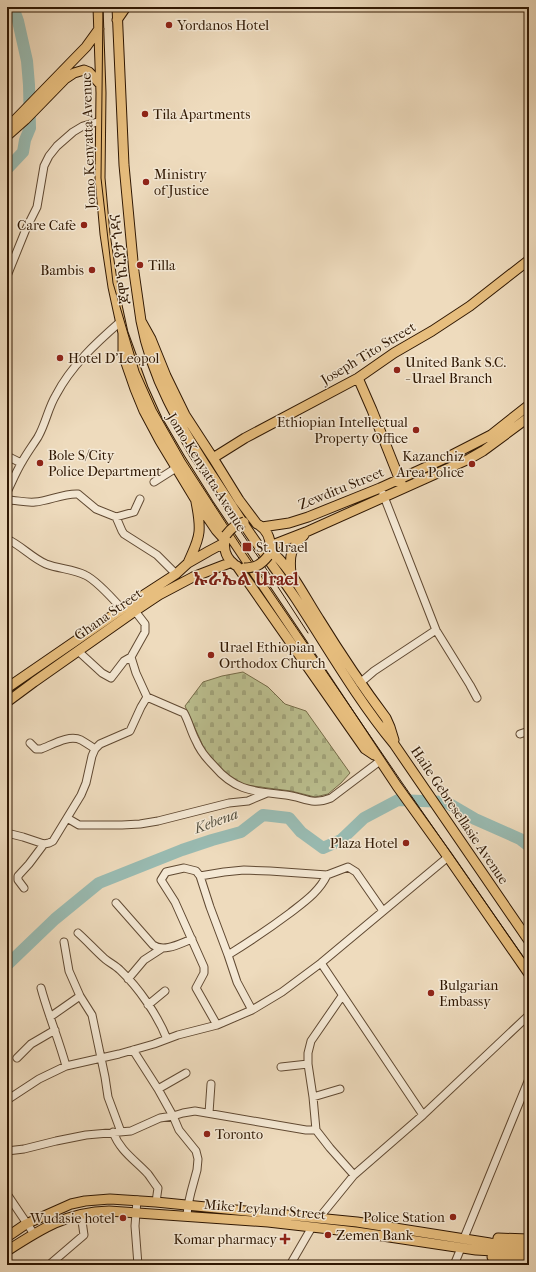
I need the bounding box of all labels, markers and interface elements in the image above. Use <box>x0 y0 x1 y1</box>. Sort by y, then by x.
place label: Yordanos Hotel <box>176 17 269 34</box>
marker: Yordanos Hotel <box>164 20 174 30</box>
street label: Jomo Kenyatta Avenue <box>78 72 99 211</box>
place label: Tila Apartments <box>153 106 251 123</box>
marker: Tila Apartments <box>140 109 150 119</box>
place label: Ministry of Justice <box>154 166 209 199</box>
marker: Ministry of Justice <box>141 177 151 187</box>
street label: ጆሞ ኬኒያታ ጎዳና <box>107 213 134 305</box>
place label: Care Cafe <box>17 217 76 234</box>
marker: Care Cafe <box>79 220 89 230</box>
place label: Tilla <box>148 257 176 274</box>
marker: Tilla <box>135 260 145 270</box>
place label: Bambis <box>40 262 84 279</box>
marker: Bambis <box>87 265 97 275</box>
street label: Joseph Tito Street <box>317 318 419 389</box>
place label: Hotel D'Leopol <box>68 350 159 367</box>
marker: Hotel D'Leopol <box>55 353 65 363</box>
place label: United Bank S.C. - Urael Branch <box>405 354 506 387</box>
marker: United Bank S.C. - Urael Branch <box>392 365 402 375</box>
street label: Jomo Kenyatta Avenue <box>163 409 250 535</box>
place label: Ethiopian Intellectual Property Office <box>277 414 408 447</box>
marker: Ethiopian Intellectual Property Office <box>411 425 421 435</box>
place label: Bole S/City Police Department <box>48 447 161 480</box>
place label: Kazanchiz Area Police <box>396 448 464 481</box>
marker: Bole S/City Police Department <box>35 458 45 468</box>
marker: Kazanchiz Area Police <box>467 459 477 469</box>
street label: Zewditu Street <box>296 464 386 513</box>
place label: St. Urael <box>256 539 308 556</box>
marker: St. Urael <box>241 541 253 553</box>
district label: ኡራኤል Urael <box>194 569 299 590</box>
street label: Ghana Street <box>71 585 145 644</box>
place label: Urael Ethiopian Orthodox Church <box>219 639 326 672</box>
marker: Urael Ethiopian Orthodox Church <box>206 650 216 660</box>
street label: Haile Gebresellasie Avenue <box>407 743 512 888</box>
water label: Kebena <box>190 805 241 838</box>
place label: Plaza Hotel <box>330 835 398 852</box>
marker: Plaza Hotel <box>401 838 411 848</box>
place label: Bulgarian Embassy <box>439 977 499 1010</box>
marker: Bulgarian Embassy <box>426 988 436 998</box>
place label: Toronto <box>215 1126 263 1143</box>
marker: Toronto <box>202 1129 212 1139</box>
street label: Mike Leyland Street <box>203 1196 327 1223</box>
place label: Police Station <box>363 1209 445 1226</box>
place label: Wudasie hotel <box>29 1210 115 1227</box>
marker: Police Station <box>448 1212 458 1222</box>
marker: Wudasie hotel <box>118 1213 128 1223</box>
place label: Zemen Bank <box>336 1227 414 1244</box>
marker: Zemen Bank <box>323 1230 333 1240</box>
place label: Komar pharmacy <box>174 1231 278 1248</box>
marker: Komar pharmacy <box>280 1234 290 1244</box>

